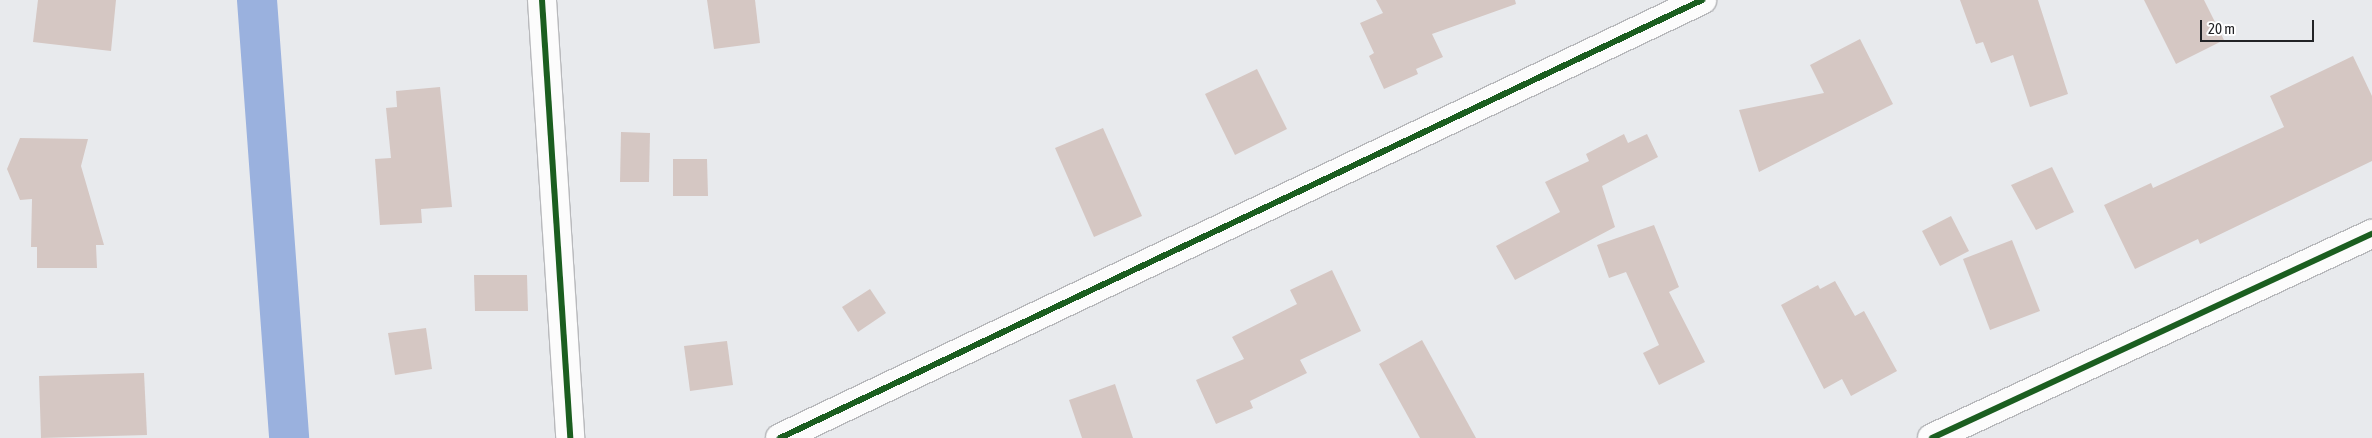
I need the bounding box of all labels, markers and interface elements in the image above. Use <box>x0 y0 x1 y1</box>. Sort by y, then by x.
scale bar <box>2202 10 2316 42</box>
text: 20 m <box>2208 20 2235 37</box>

